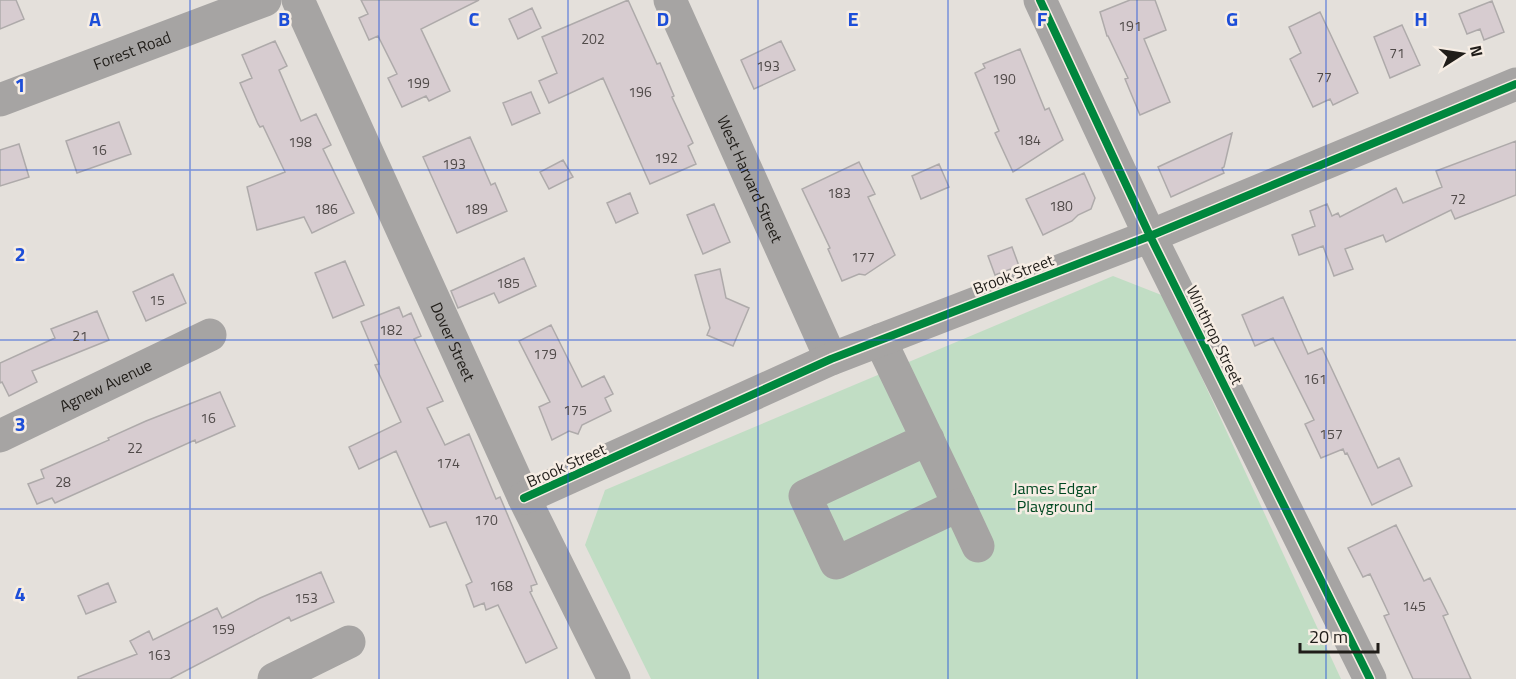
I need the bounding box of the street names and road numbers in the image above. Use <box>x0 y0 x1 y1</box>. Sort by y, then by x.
street label: Forest Road <box>90 25 174 76</box>
street label: West Harvard Street <box>711 111 789 247</box>
street label: Brook Street <box>969 248 1057 300</box>
street label: Winthrop Street <box>1181 281 1250 389</box>
street label: Dover Street <box>425 298 482 385</box>
street label: Agnew Avenue <box>55 353 156 418</box>
street label: Brook Street <box>522 437 610 493</box>

